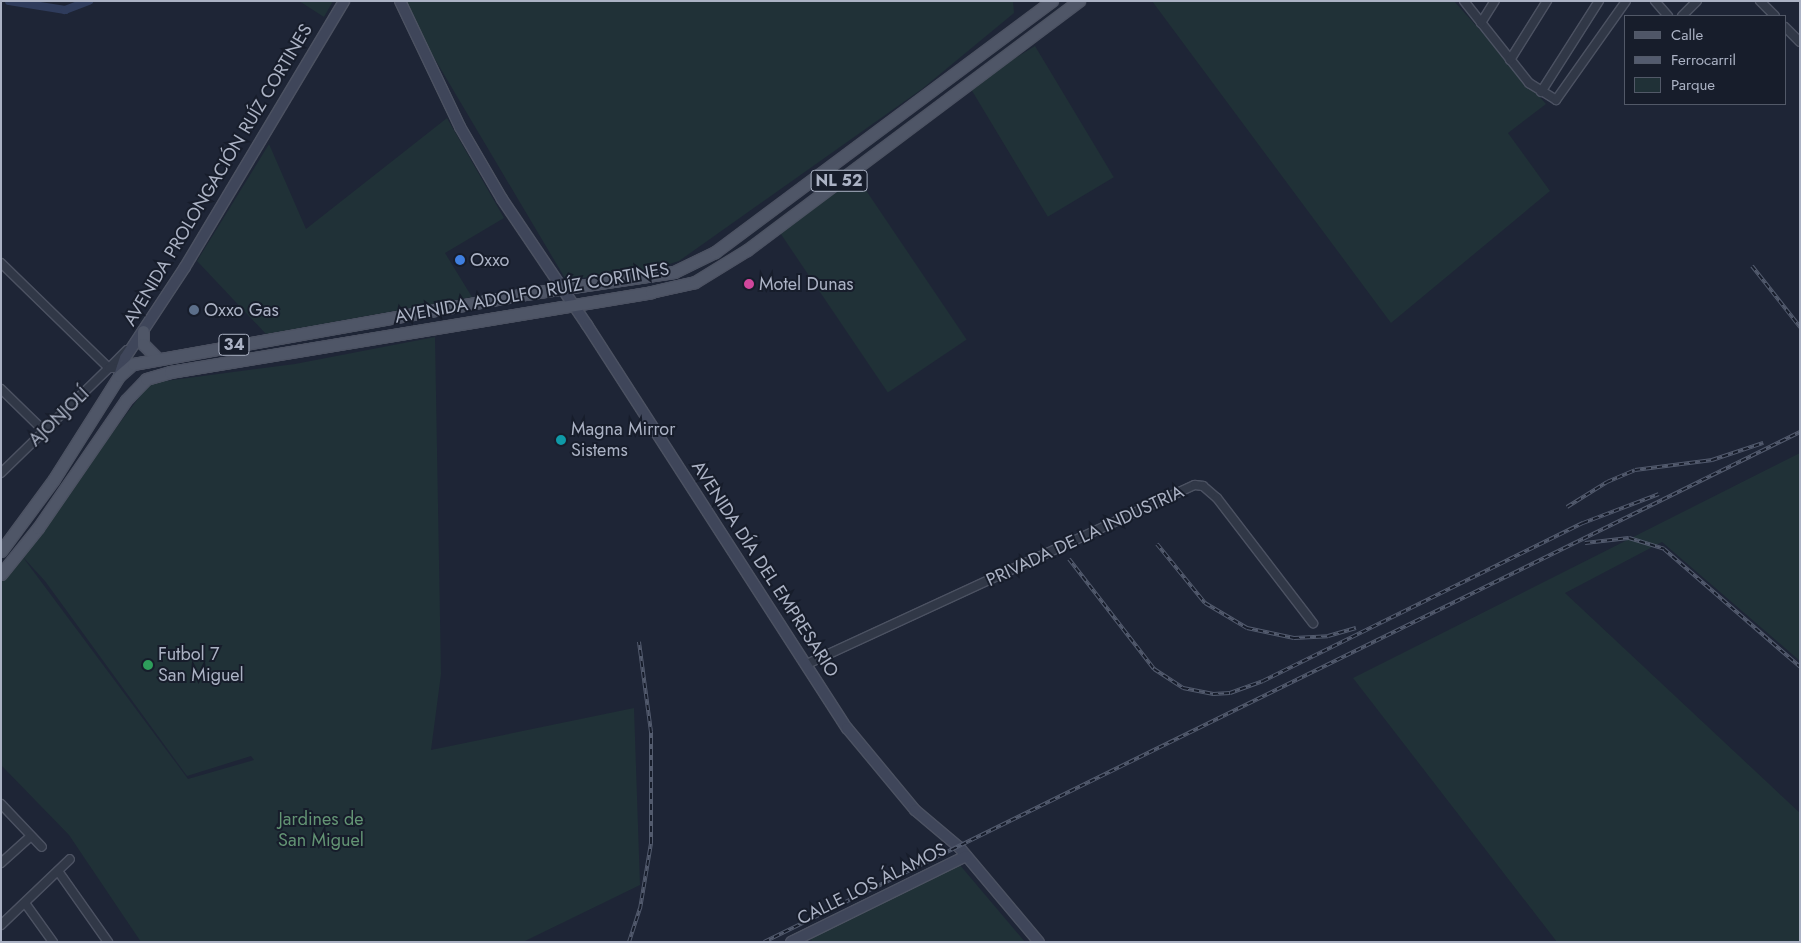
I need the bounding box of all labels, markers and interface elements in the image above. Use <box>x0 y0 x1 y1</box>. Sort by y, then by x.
legend <box>1624 15 1786 105</box>
street label: AVENIDA PROLONGACIÓN RUÍZ CORTINES <box>119 20 317 330</box>
text: Calle <box>1671 24 1703 46</box>
text: Ferrocarril <box>1671 49 1736 71</box>
text: Parque <box>1671 74 1715 96</box>
road number: NL 52 <box>810 168 868 195</box>
place label: Oxxo <box>470 249 509 271</box>
marker: Oxxo <box>454 254 466 266</box>
street label: AVENIDA ADOLFO RUÍZ CORTINES <box>393 258 671 328</box>
place label: Motel Dunas <box>759 273 854 295</box>
marker: Motel Dunas <box>743 278 755 290</box>
place label: Oxxo Gas <box>204 299 279 321</box>
marker: Oxxo Gas <box>188 304 200 316</box>
road number: 34 <box>218 332 250 358</box>
street label: AJONJOLÍ <box>24 383 94 451</box>
place label: Magna Mirror Sistems <box>571 419 675 462</box>
marker: Magna Mirror Sistems <box>555 434 567 446</box>
street label: AVENIDA DÍA DEL EMPRESARIO <box>687 457 843 681</box>
street label: PRIVADA DE LA INDUSTRIA <box>983 481 1187 591</box>
place label: Futbol 7 San Miguel <box>158 644 244 686</box>
marker: Futbol 7 San Miguel <box>142 659 154 671</box>
park label: Jardines de San Miguel <box>278 809 364 852</box>
street label: CALLE LOS ÁLAMOS <box>794 838 950 930</box>

